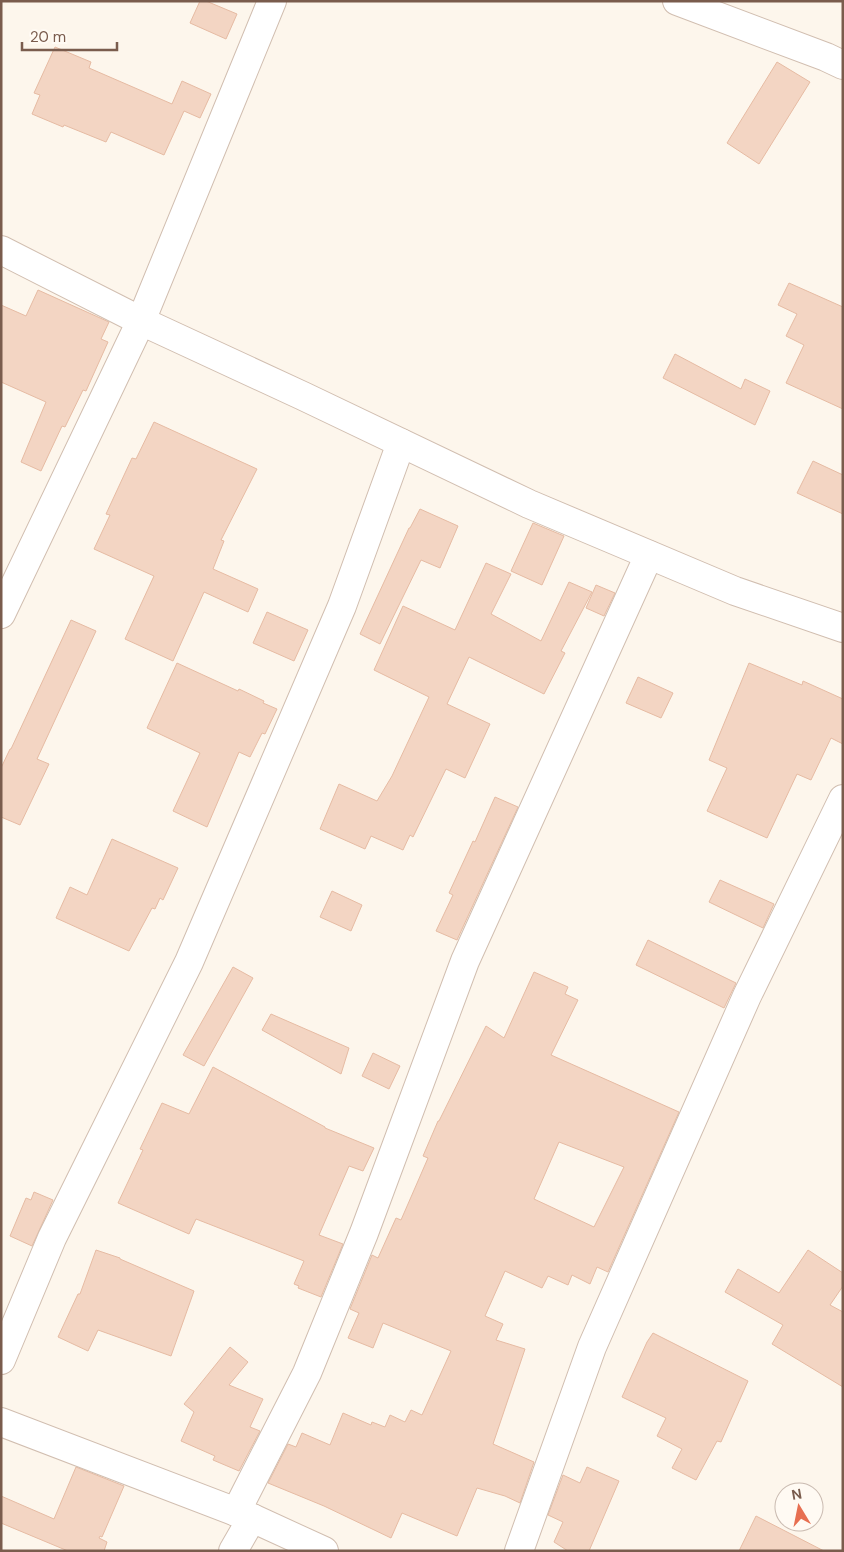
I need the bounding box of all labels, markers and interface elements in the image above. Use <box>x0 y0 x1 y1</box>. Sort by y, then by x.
scale bar <box>22 20 118 52</box>
text: 20 m <box>30 27 66 47</box>
north arrow <box>774 1482 824 1532</box>
text: N <box>790 1484 803 1504</box>

